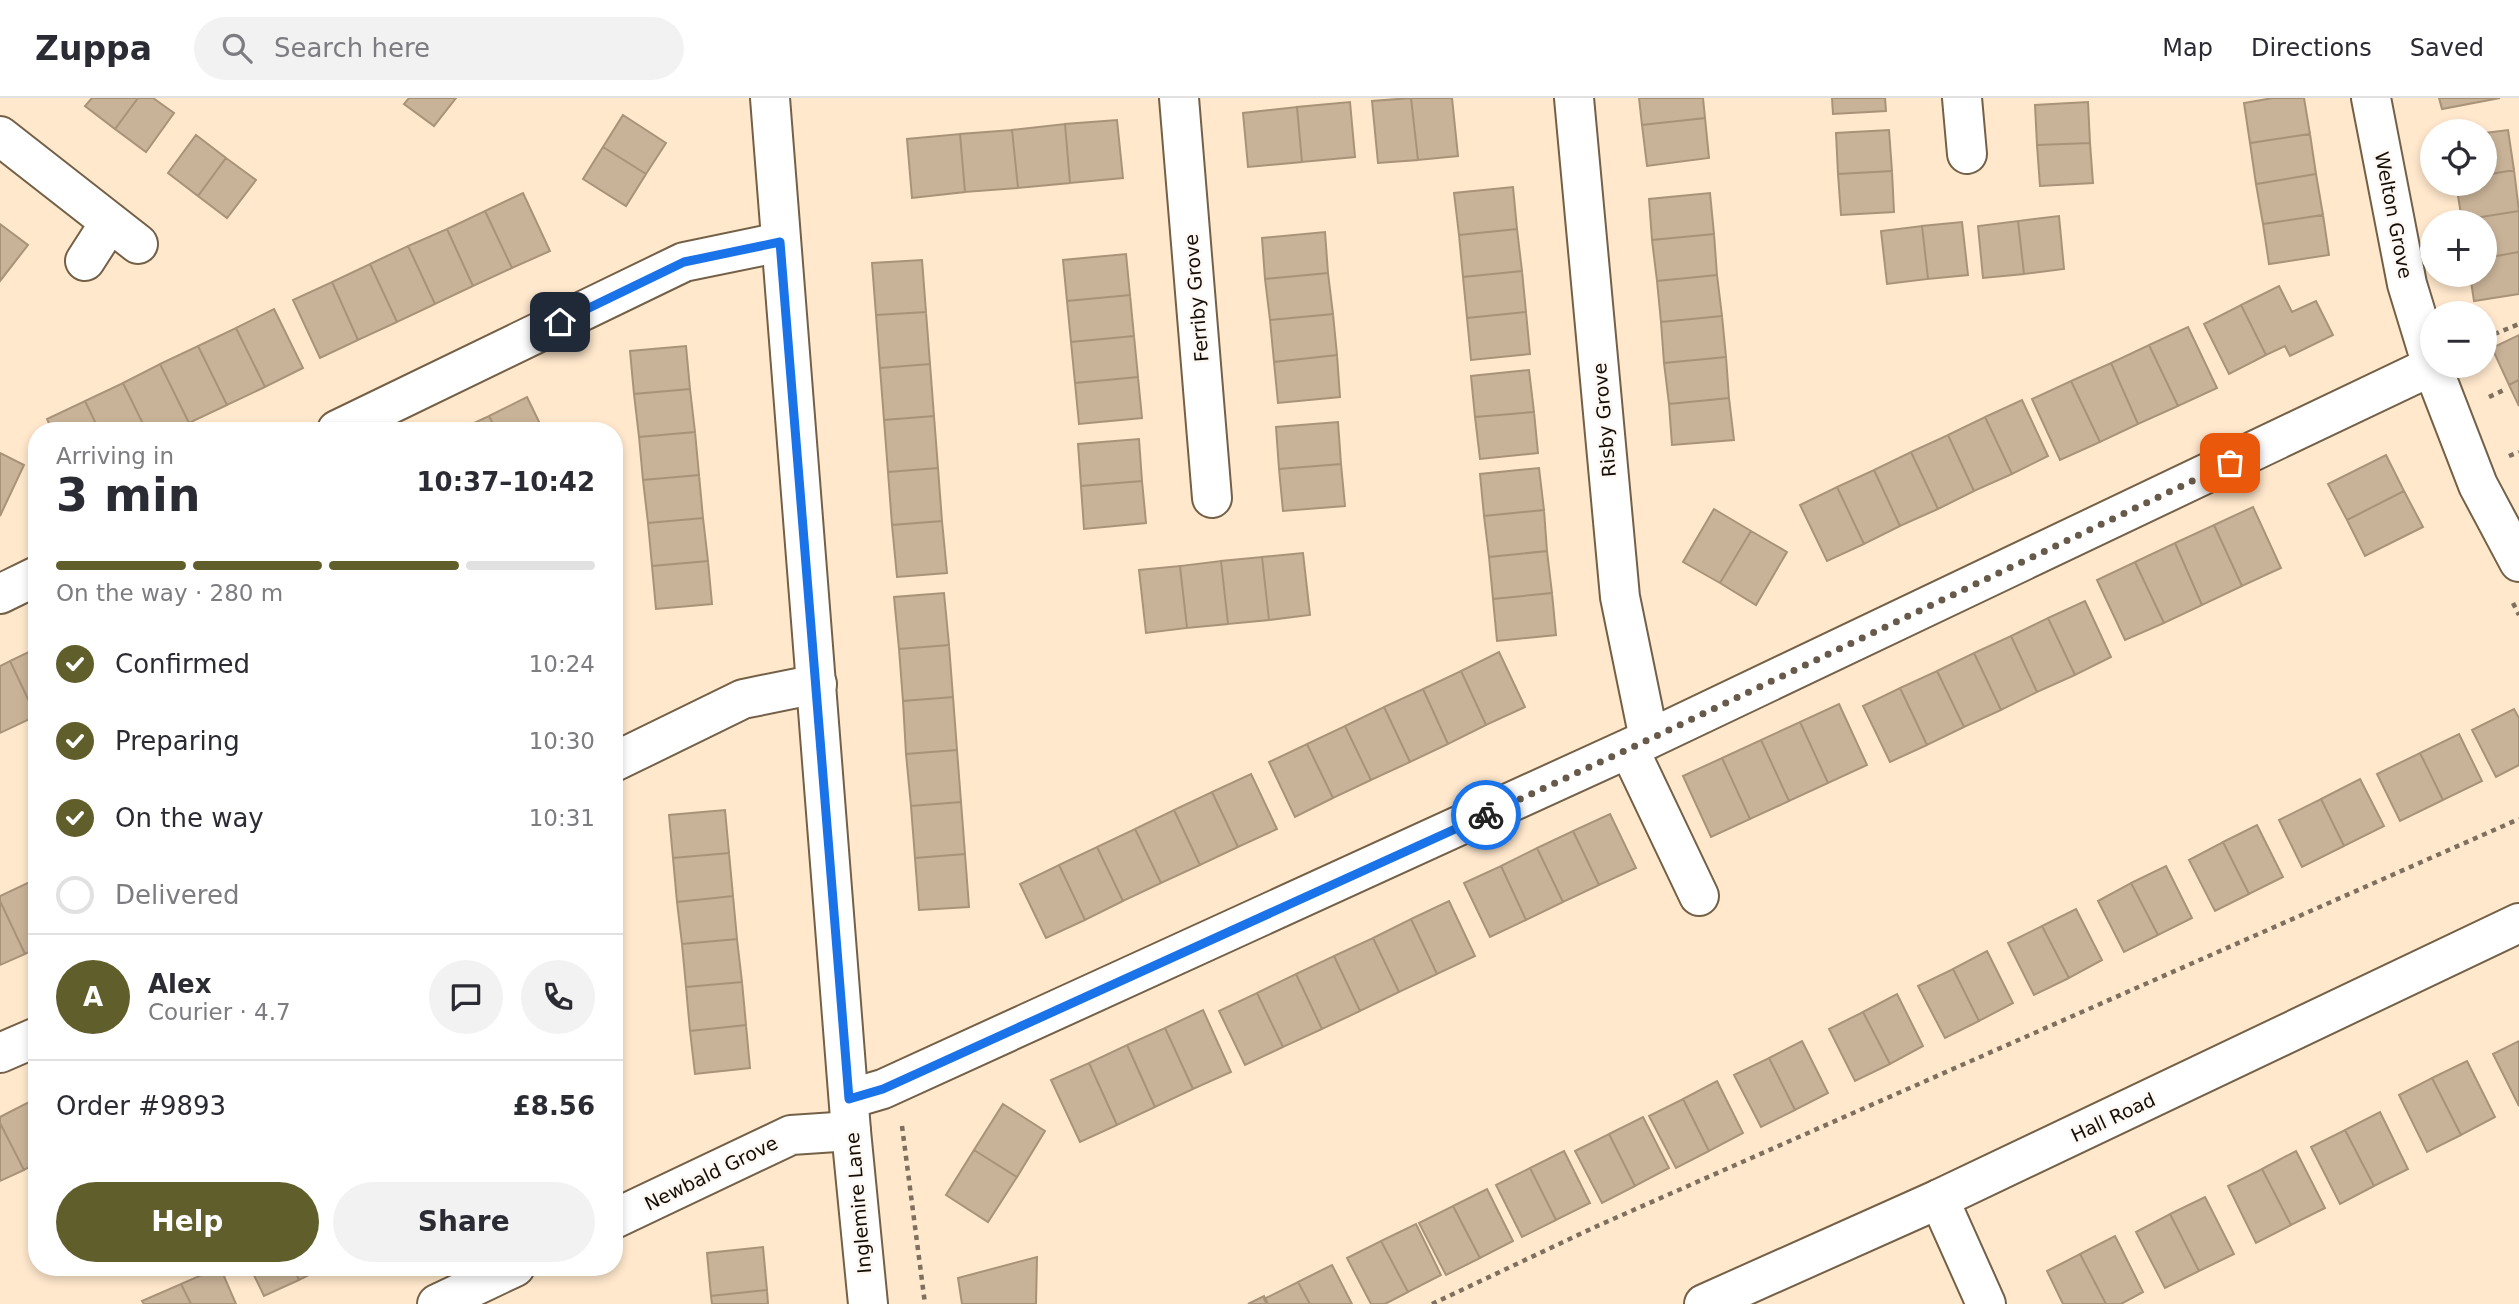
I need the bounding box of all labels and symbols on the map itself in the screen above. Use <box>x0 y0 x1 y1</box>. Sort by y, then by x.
street label: Welton Grove <box>2371 150 2417 280</box>
street label: Ferriby Grove <box>1179 233 1213 363</box>
pin <box>530 292 590 352</box>
street label: Risby Grove <box>1588 362 1620 478</box>
pin <box>2200 433 2260 493</box>
courier <box>1451 780 1521 850</box>
street label: Hall Road <box>2067 1088 2159 1146</box>
street label: Newbald Grove <box>641 1131 781 1215</box>
street label: Inglemire Lane <box>841 1132 875 1274</box>

